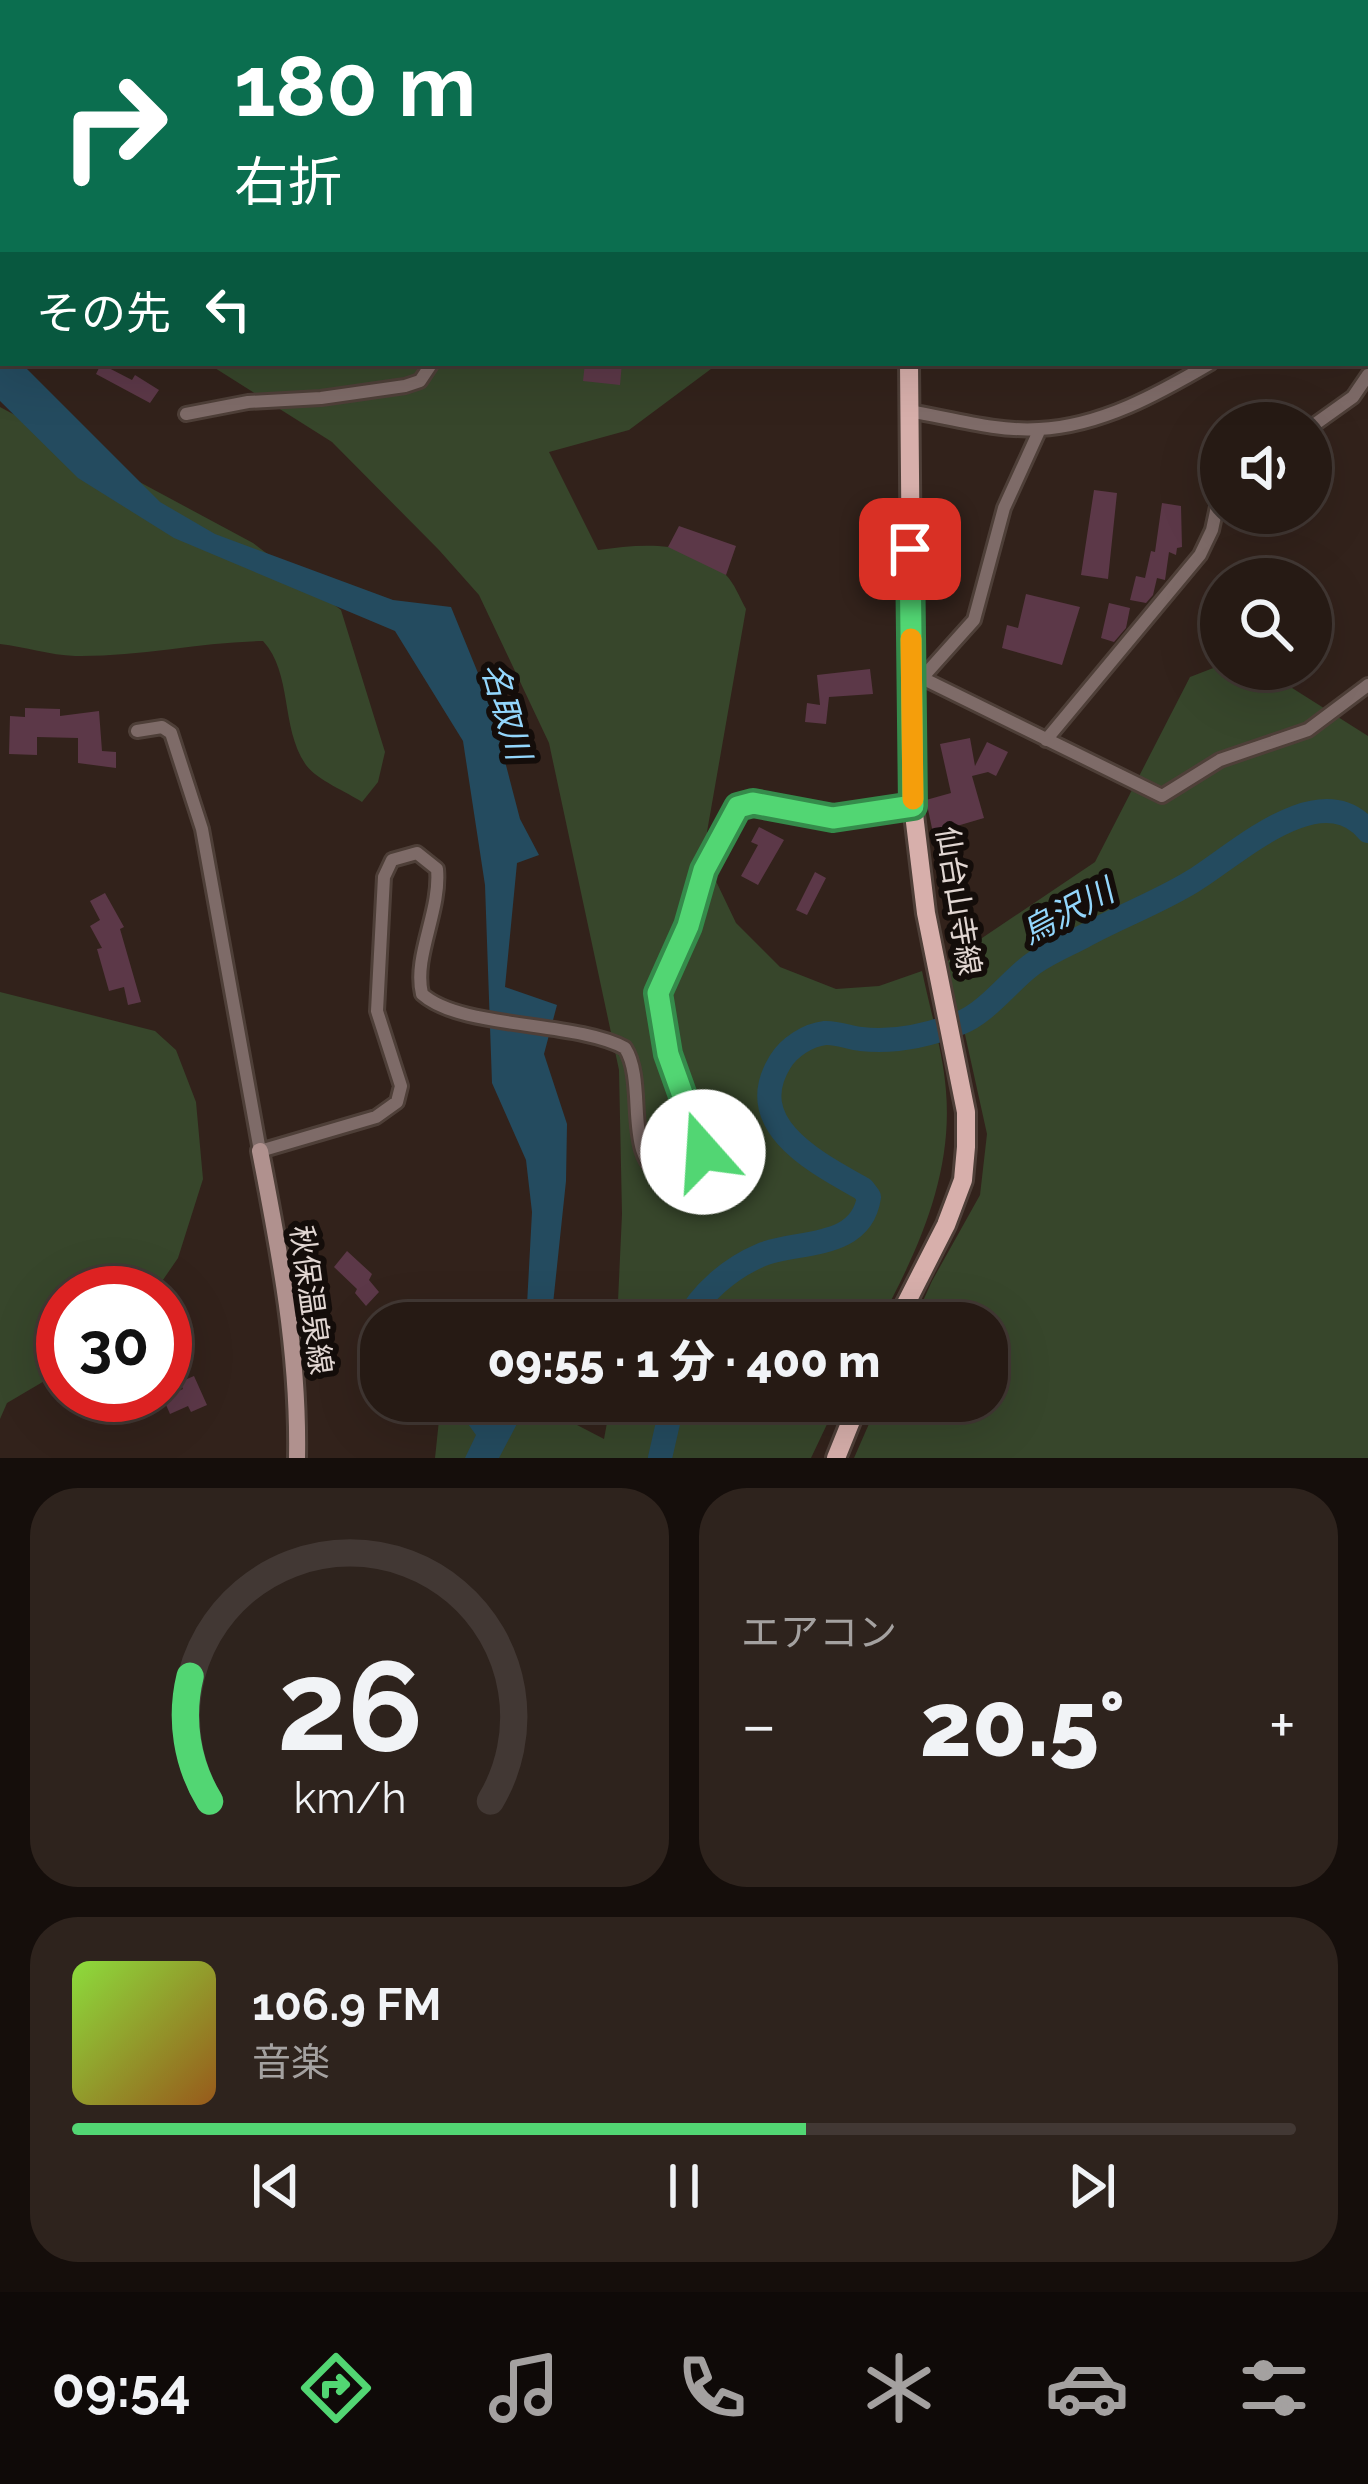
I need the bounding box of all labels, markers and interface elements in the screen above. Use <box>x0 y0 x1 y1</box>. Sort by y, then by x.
text: 180 m <box>234 37 476 136</box>
icon: right <box>36 48 192 204</box>
text: 右折 <box>234 150 342 214</box>
icon: left <box>195 276 261 342</box>
text: その先 <box>36 287 171 340</box>
map controls <box>1200 402 1332 690</box>
button: sound <box>1200 402 1332 534</box>
pin <box>859 498 961 600</box>
icon: arrive <box>877 516 943 582</box>
button: search <box>1200 558 1332 690</box>
water label: 名取川 <box>474 658 540 767</box>
street label: 仙台山寺線 <box>929 824 988 978</box>
water label: 烏沢川 <box>1014 870 1123 952</box>
position arrow <box>640 1089 766 1215</box>
street label: 秋保温泉線 <box>284 1223 339 1377</box>
speed limit sign: 30 <box>36 1266 192 1422</box>
text: 09:55 · 1 分 · 400 m <box>488 1335 880 1388</box>
text: エアコン <box>741 1609 897 1655</box>
text: 26 <box>276 1633 423 1779</box>
text: 20.5° <box>920 1671 1125 1777</box>
text: − <box>741 1686 777 1763</box>
text: + <box>1269 1686 1296 1763</box>
text: km/h <box>293 1772 406 1822</box>
text: 106.9 FM <box>252 1978 441 2031</box>
text: 音楽 <box>252 2039 330 2085</box>
icon: previous <box>243 2153 309 2219</box>
icon: pause <box>651 2153 717 2219</box>
icon: next <box>1059 2153 1125 2219</box>
icon: directions <box>294 2346 378 2430</box>
icon: music <box>482 2346 566 2430</box>
icon: phone <box>670 2346 754 2430</box>
icon: climate <box>857 2346 941 2430</box>
icon: car <box>1045 2346 1129 2430</box>
icon: filters <box>1232 2346 1316 2430</box>
text: 09:54 <box>52 2356 191 2420</box>

